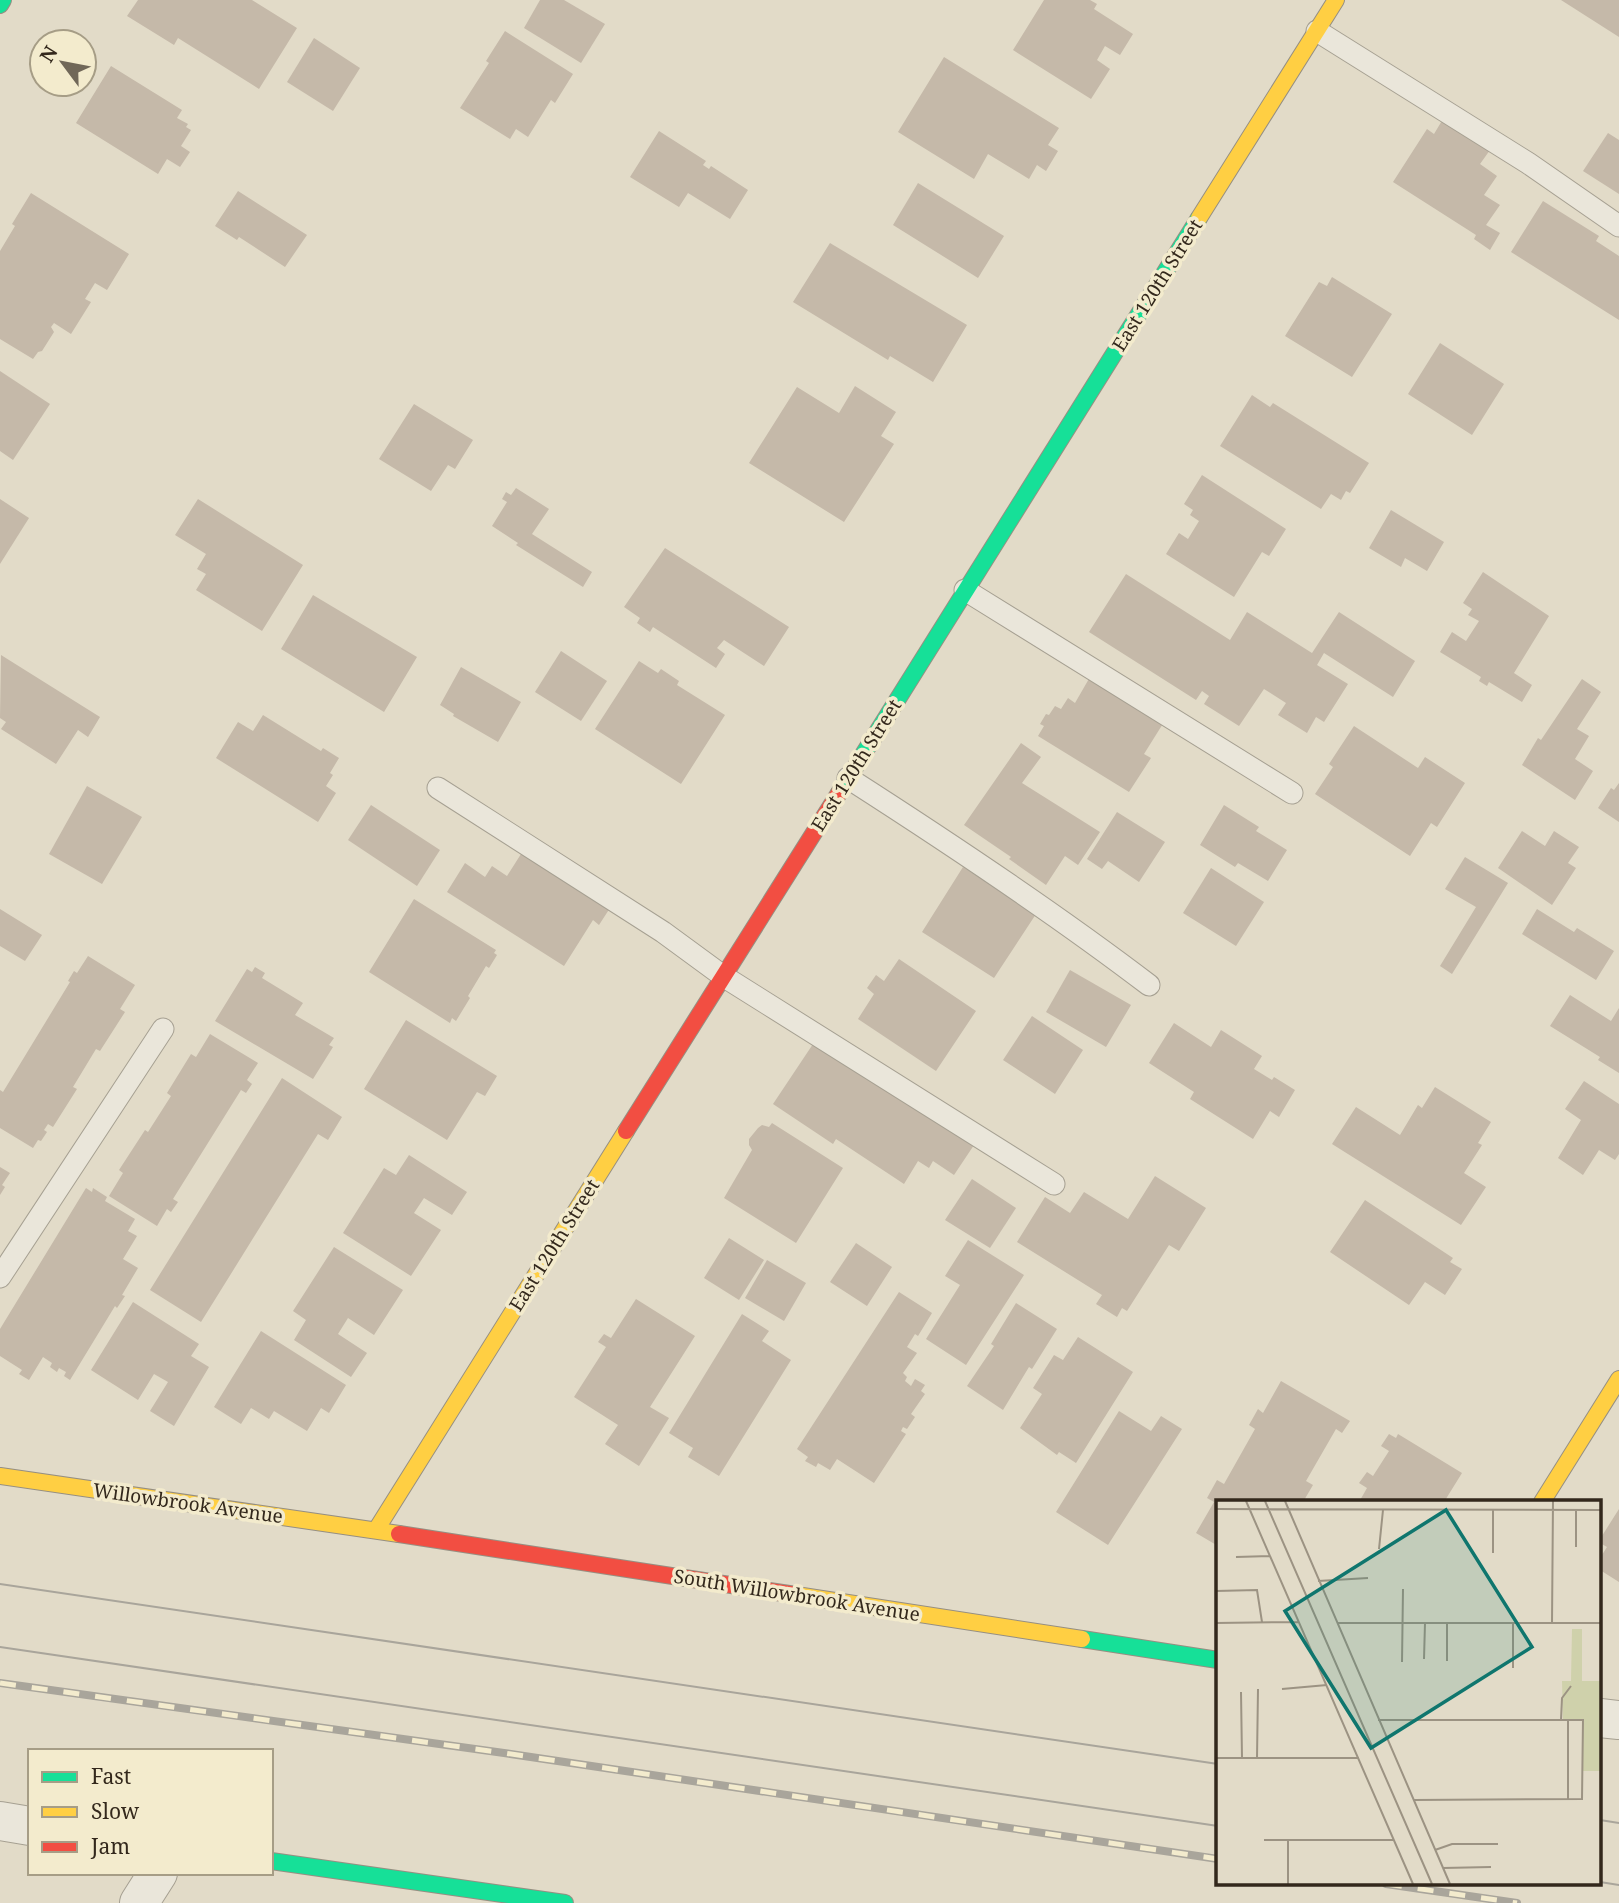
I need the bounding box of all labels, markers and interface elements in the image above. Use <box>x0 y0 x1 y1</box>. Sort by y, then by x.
north arrow <box>28 28 98 98</box>
text: N <box>34 41 64 67</box>
street label: East 120th Street <box>1106 214 1208 356</box>
street label: East 120th Street <box>805 694 907 836</box>
street label: East 120th Street <box>503 1174 605 1316</box>
street label: Willowbrook Avenue <box>91 1477 285 1529</box>
inset map <box>1216 1500 1602 1885</box>
street label: South Willowbrook Avenue <box>672 1563 922 1627</box>
legend <box>28 1749 273 1875</box>
text: Fast <box>91 1762 131 1790</box>
text: Slow <box>91 1797 140 1825</box>
text: Jam <box>90 1832 130 1860</box>

